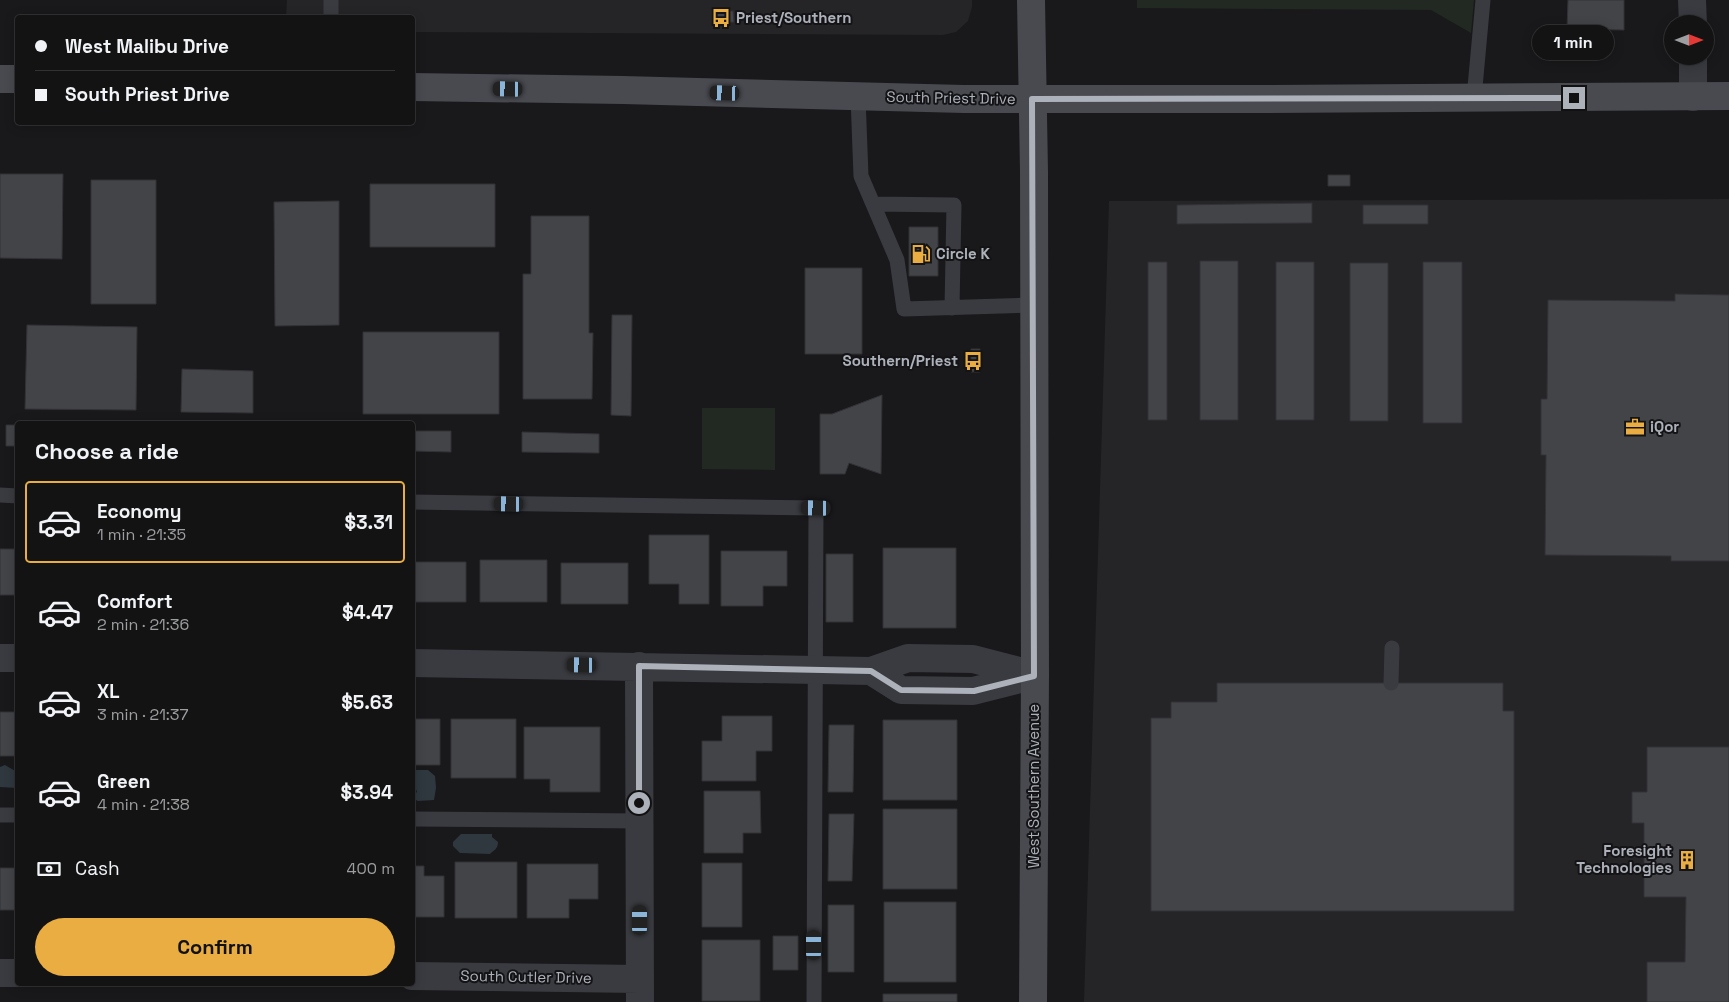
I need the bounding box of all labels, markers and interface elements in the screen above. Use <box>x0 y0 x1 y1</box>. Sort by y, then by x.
bus stop icon: Priest/Southern <box>710 7 732 29</box>
place label: Priest/Southern <box>736 8 851 27</box>
north arrow <box>1664 15 1714 65</box>
map controls <box>1664 15 1714 65</box>
callout: 1 min <box>1533 26 1615 61</box>
text: 1 min <box>1553 32 1593 53</box>
text: West Malibu Drive <box>65 34 229 59</box>
car <box>492 81 523 97</box>
text: South Priest Drive <box>65 82 230 107</box>
car <box>709 85 740 101</box>
street label: South Priest Drive <box>886 87 1016 108</box>
route end <box>1563 87 1585 109</box>
fuel station icon: Circle K <box>910 243 932 265</box>
place label: Circle K <box>936 244 991 263</box>
bus stop icon: Southern/Priest <box>962 350 984 372</box>
place label: Southern/Priest <box>843 351 958 370</box>
office icon: iQor <box>1624 416 1646 438</box>
place label: iQor <box>1650 417 1679 436</box>
text: Choose a ride <box>35 437 179 465</box>
car <box>493 496 524 512</box>
text: Economy <box>97 499 181 524</box>
icon: car <box>37 500 82 545</box>
car <box>800 500 831 516</box>
text: $3.31 <box>344 510 393 535</box>
text: 1 min · 21:35 <box>97 524 186 545</box>
text: Comfort <box>97 589 173 614</box>
icon: car <box>37 590 82 635</box>
text: $4.47 <box>342 600 393 625</box>
text: 2 min · 21:36 <box>97 614 189 635</box>
car <box>566 657 597 673</box>
text: XL <box>97 679 120 704</box>
icon: car <box>37 680 82 725</box>
text: $5.63 <box>341 690 393 715</box>
text: 3 min · 21:37 <box>97 704 189 725</box>
street label: West Southern Avenue <box>1024 704 1043 868</box>
text: Green <box>97 769 150 794</box>
icon: car <box>37 770 82 815</box>
text: $3.94 <box>340 780 393 805</box>
route start <box>628 792 650 814</box>
text: 4 min · 21:38 <box>97 794 190 815</box>
place label: Foresight Technologies <box>1576 841 1672 877</box>
building icon: Foresight Technologies <box>1676 849 1698 871</box>
icon: cash <box>35 855 63 883</box>
text: Cash <box>75 856 120 881</box>
text: 400 m <box>347 858 395 879</box>
car <box>632 905 647 935</box>
button: Confirm <box>35 918 395 976</box>
car <box>806 930 821 960</box>
street label: South Cutler Drive <box>460 966 592 987</box>

